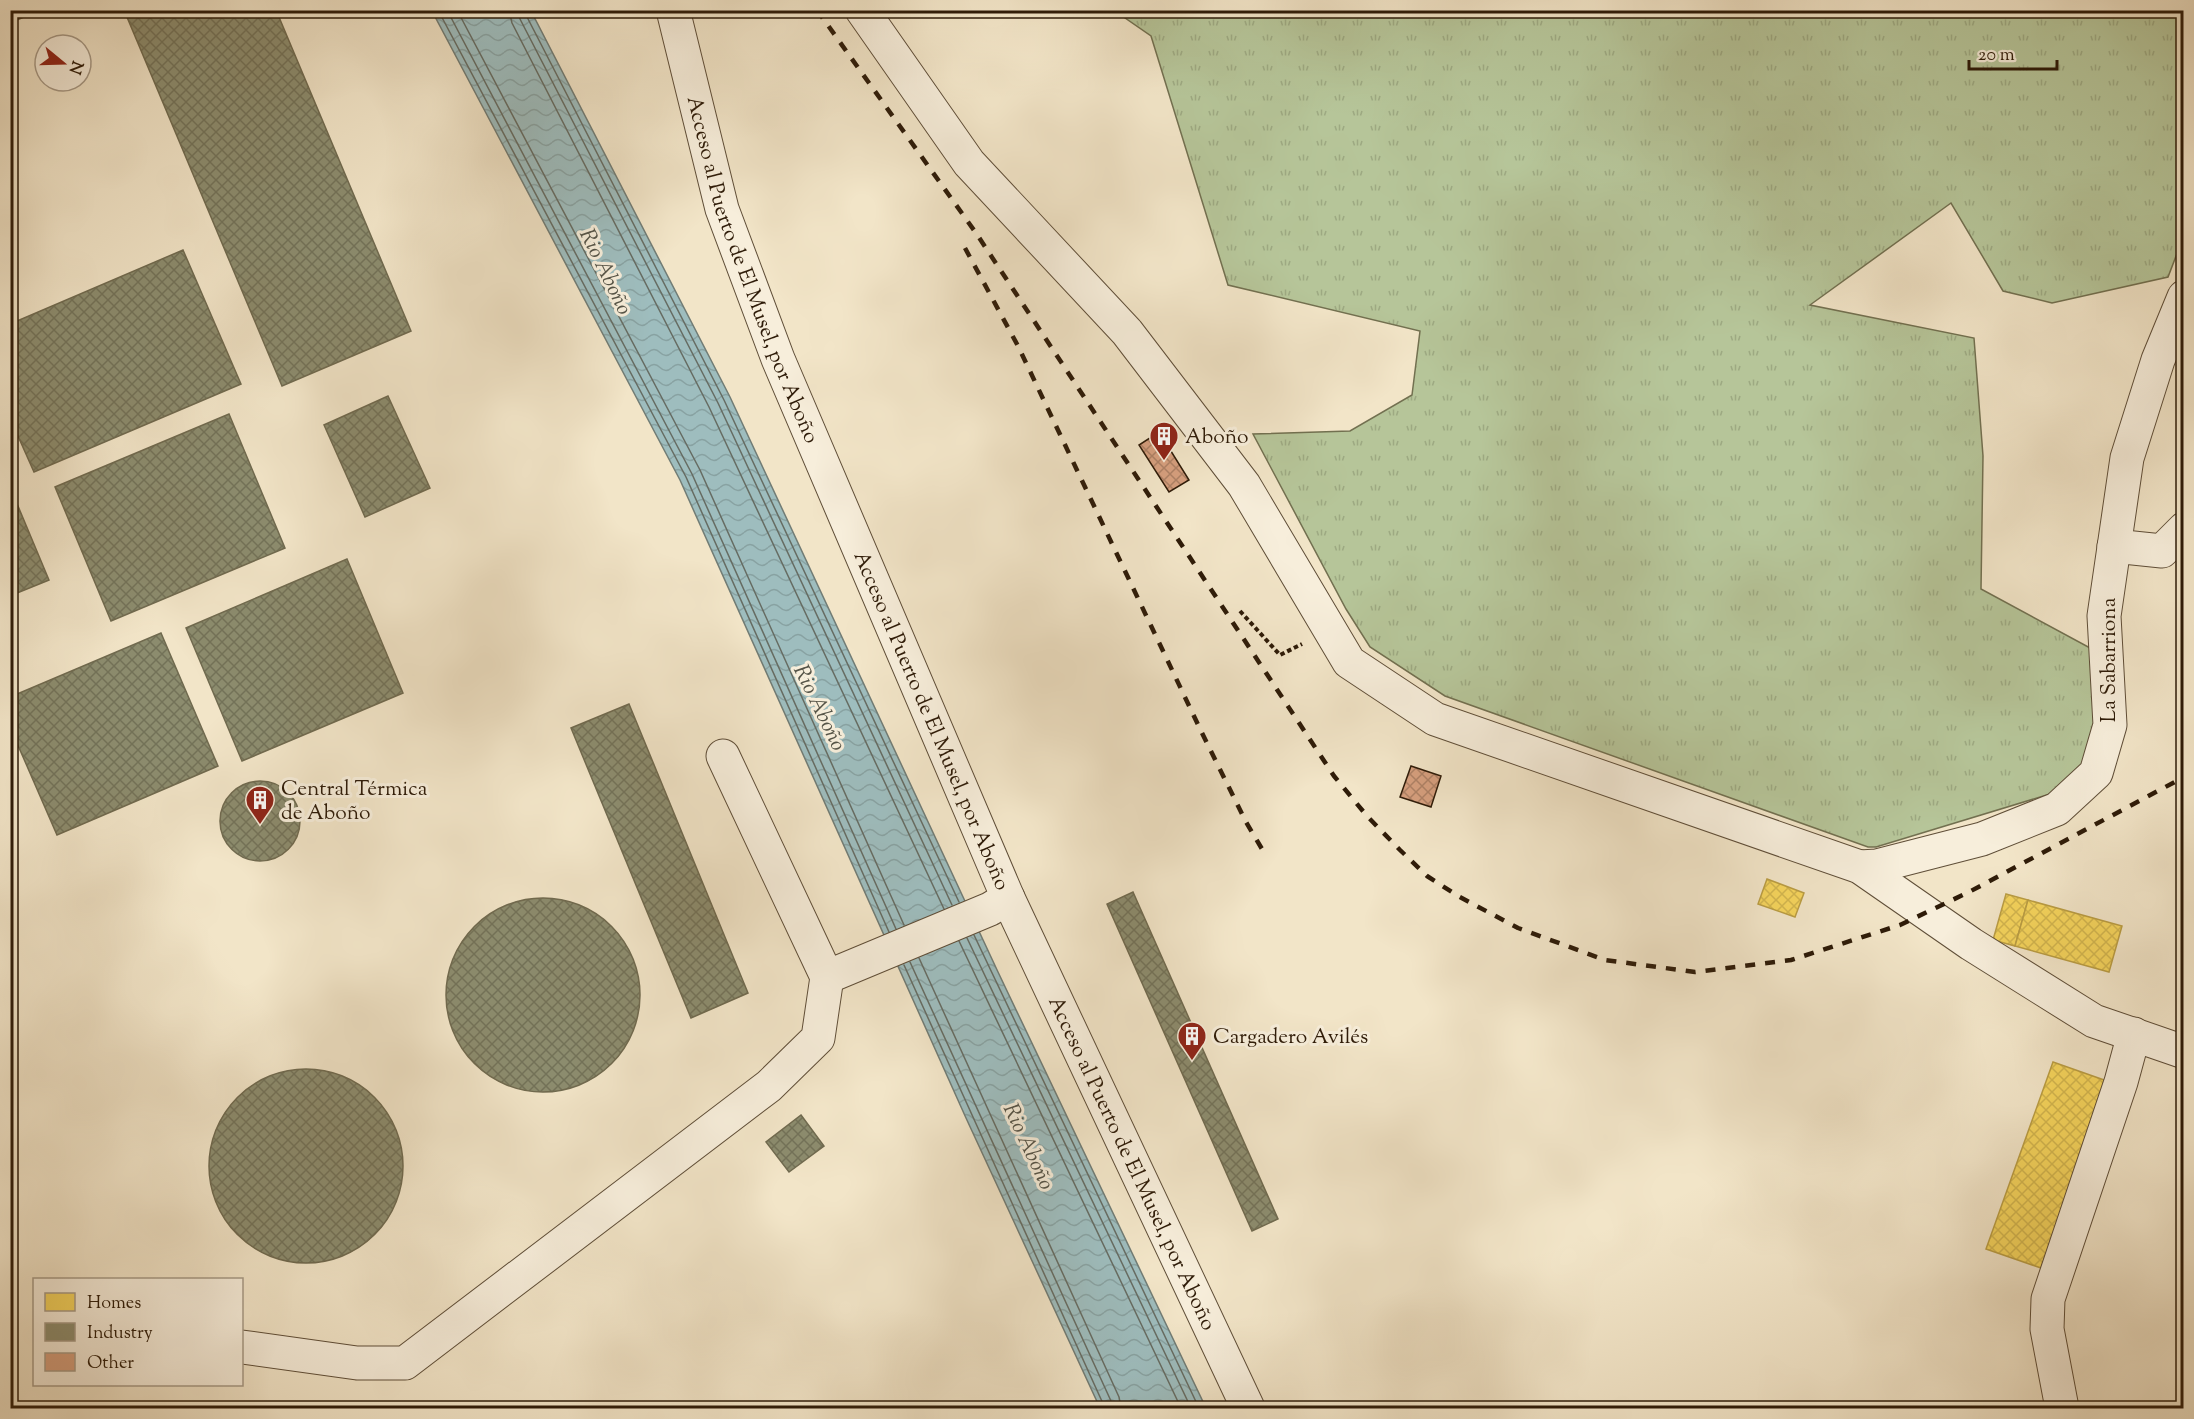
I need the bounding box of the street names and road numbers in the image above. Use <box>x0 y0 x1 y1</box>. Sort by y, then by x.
street label: Acceso al Puerto de El Musel, por Aboño <box>678 93 825 449</box>
street label: Acceso al Puerto de El Musel, por Aboño <box>845 547 1016 896</box>
street label: La Sabarriona <box>2095 597 2125 722</box>
street label: Acceso al Puerto de El Musel, por Aboño <box>1039 992 1222 1336</box>

